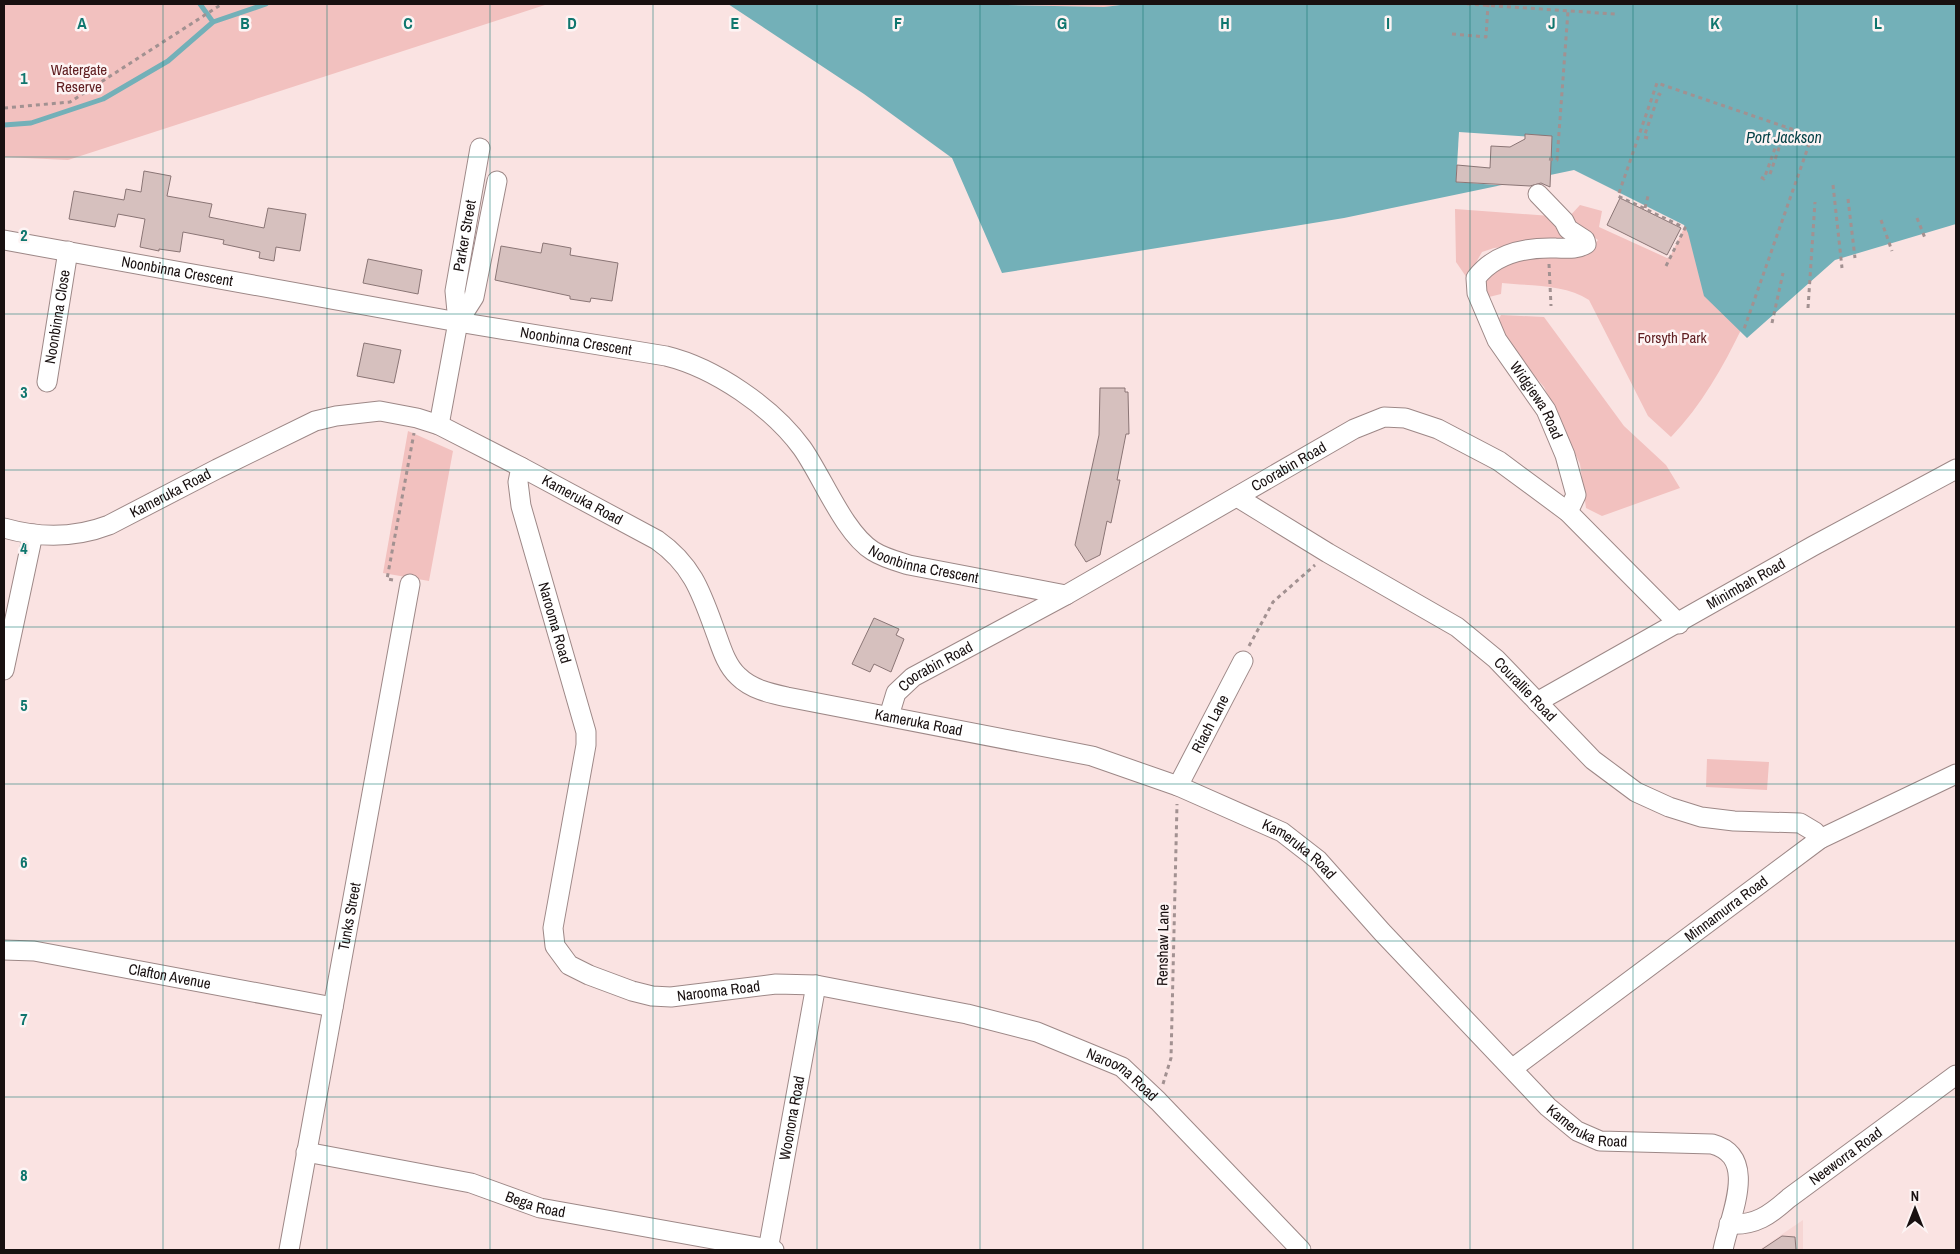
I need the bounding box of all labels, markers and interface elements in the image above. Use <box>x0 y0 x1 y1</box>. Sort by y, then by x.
text: A <box>77 12 87 34</box>
text: B <box>240 12 250 34</box>
text: C <box>403 12 413 34</box>
text: D <box>567 12 577 34</box>
text: E <box>731 12 740 34</box>
text: F <box>894 12 902 34</box>
text: G <box>1057 12 1067 34</box>
text: H <box>1220 12 1230 34</box>
text: I <box>1386 12 1390 34</box>
text: J <box>1548 12 1556 34</box>
text: K <box>1710 12 1720 34</box>
text: L <box>1874 12 1882 34</box>
park label: Watergate Reserve <box>51 59 107 97</box>
text: 1 <box>20 67 28 89</box>
water label: Port Jackson <box>1746 126 1822 148</box>
street label: Parker Street <box>448 198 481 273</box>
text: 2 <box>20 224 28 246</box>
street label: Noonbinna Crescent <box>120 250 235 291</box>
street label: Noonbinna Close <box>39 268 75 365</box>
street label: Noonbinna Crescent <box>519 321 634 360</box>
park label: Forsyth Park <box>1637 327 1707 348</box>
street label: Widgiewa Road <box>1505 357 1568 442</box>
text: 3 <box>20 381 28 403</box>
street label: Coorabin Road <box>1247 436 1330 496</box>
street label: Kameruka Road <box>126 463 214 523</box>
street label: Kameruka Road <box>538 469 627 530</box>
text: 4 <box>20 537 28 559</box>
street label: Noonbinna Crescent <box>865 540 981 588</box>
street label: Minimbah Road <box>1702 553 1789 614</box>
street label: Narooma Road <box>533 580 577 666</box>
street label: Coorabin Road <box>893 636 976 696</box>
street label: Courallie Road <box>1489 652 1561 726</box>
street label: Riach Lane <box>1186 691 1234 756</box>
text: 5 <box>20 694 28 716</box>
street label: Kameruka Road <box>873 703 964 741</box>
street label: Kameruka Road <box>1259 813 1341 883</box>
text: 6 <box>20 851 28 873</box>
street label: Minnamurra Road <box>1680 870 1772 947</box>
street label: Tunks Street <box>333 880 366 952</box>
street label: Renshaw Lane <box>1151 904 1174 986</box>
street label: Clafton Avenue <box>127 958 213 994</box>
street label: Narooma Road <box>676 975 761 1006</box>
text: 7 <box>20 1008 28 1030</box>
street label: Narooma Road <box>1083 1042 1163 1106</box>
street label: Woonona Road <box>773 1074 809 1162</box>
street label: Kameruka Road <box>1542 1099 1627 1152</box>
street label: Neeworra Road <box>1804 1122 1886 1190</box>
text: 8 <box>20 1164 28 1186</box>
north arrow <box>1890 1184 1940 1234</box>
street label: Bega Road <box>503 1185 567 1222</box>
text: N <box>1911 1187 1919 1205</box>

